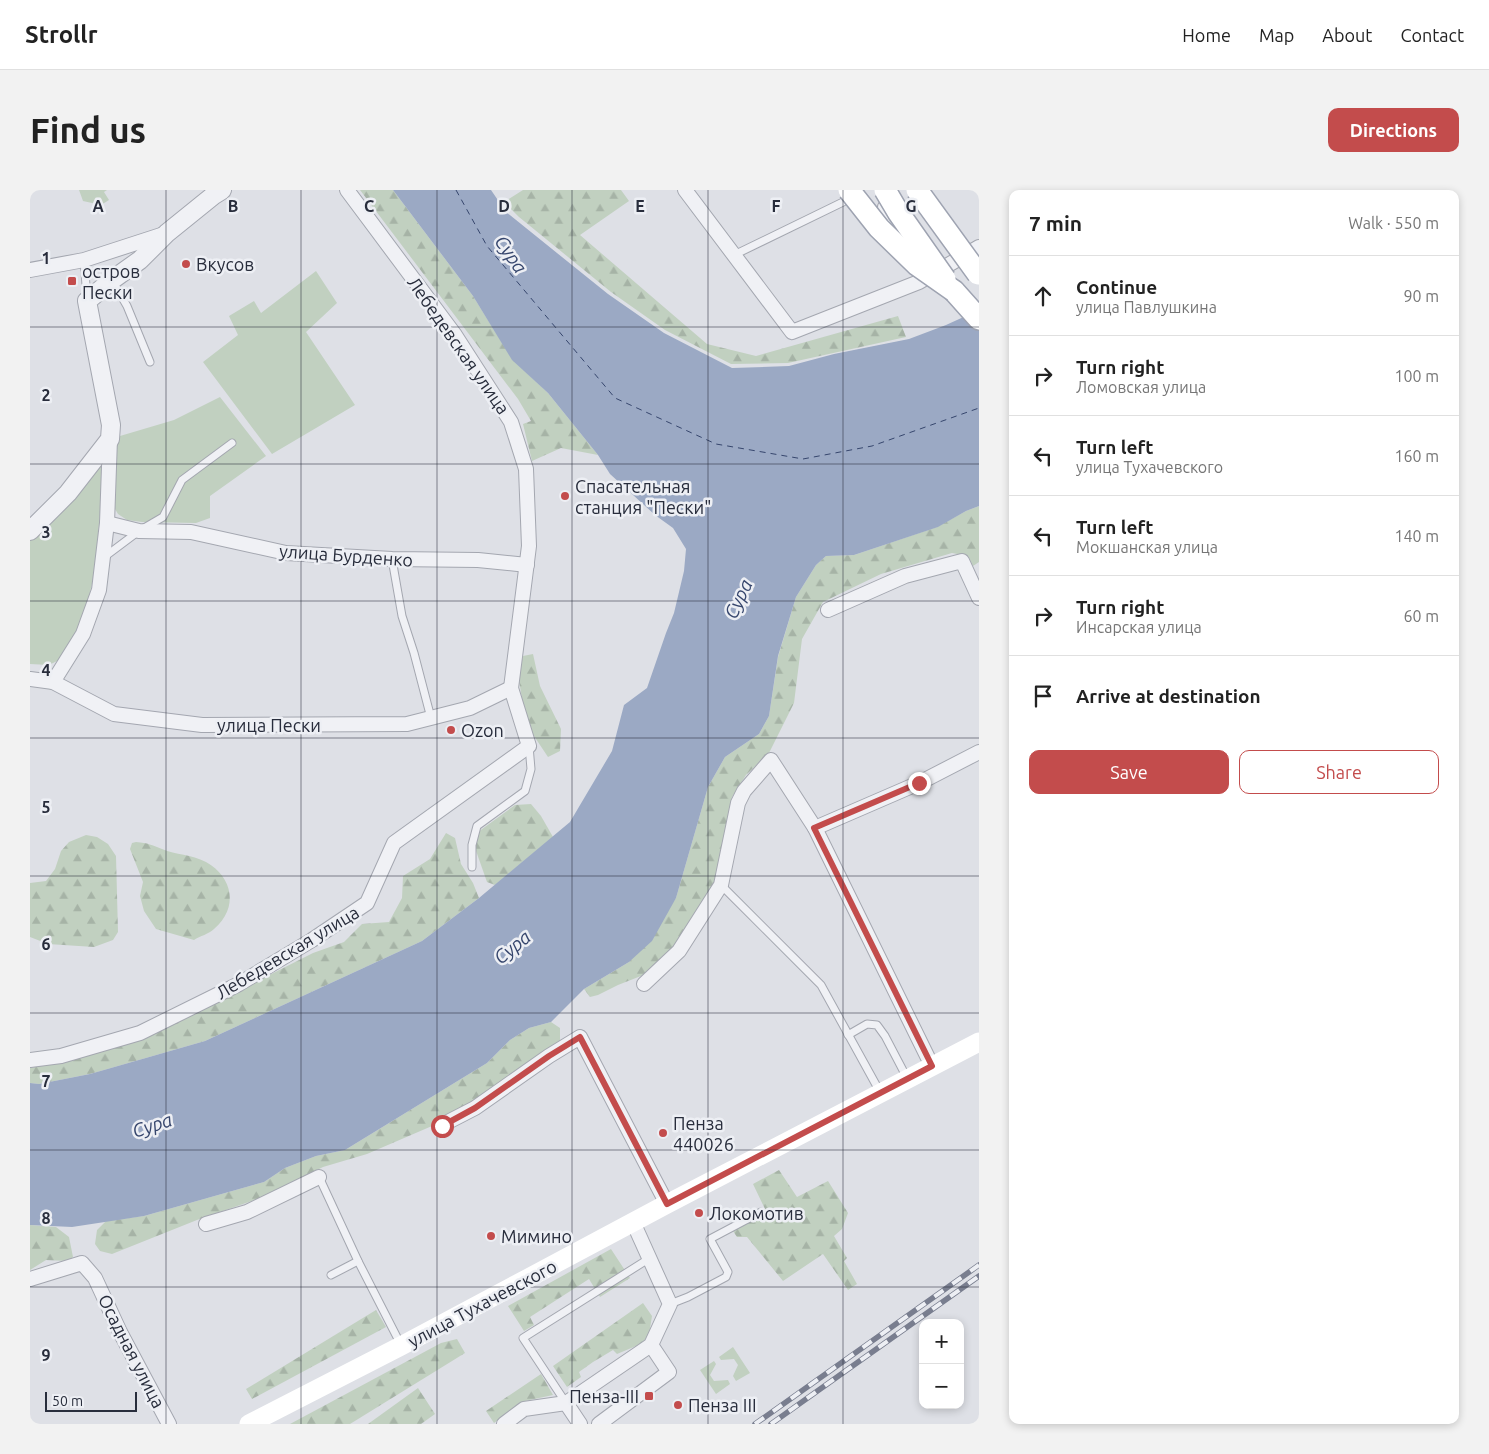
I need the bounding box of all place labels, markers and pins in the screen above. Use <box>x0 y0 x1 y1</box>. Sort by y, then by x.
place label: Вкусов <box>196 254 254 274</box>
marker: Вкусов <box>180 258 192 270</box>
place label: остров Пески <box>82 261 140 302</box>
marker: остров Пески <box>66 275 78 287</box>
place label: Спасательная станция "Пески" <box>575 476 711 517</box>
marker: Спасательная станция "Пески" <box>559 490 571 502</box>
place label: Ozon <box>461 720 504 740</box>
marker: Ozon <box>445 724 457 736</box>
place label: Пенза 440026 <box>673 1113 734 1154</box>
marker: Пенза 440026 <box>657 1127 669 1139</box>
place label: Локомотив <box>709 1203 804 1223</box>
marker: Локомотив <box>693 1207 705 1219</box>
place label: Мимино <box>501 1226 572 1246</box>
marker: Мимино <box>485 1230 497 1242</box>
place label: Пенза-III <box>569 1386 639 1406</box>
marker: Пенза-III <box>643 1390 655 1402</box>
place label: Пенза III <box>688 1395 757 1415</box>
marker: Пенза III <box>672 1399 684 1411</box>

